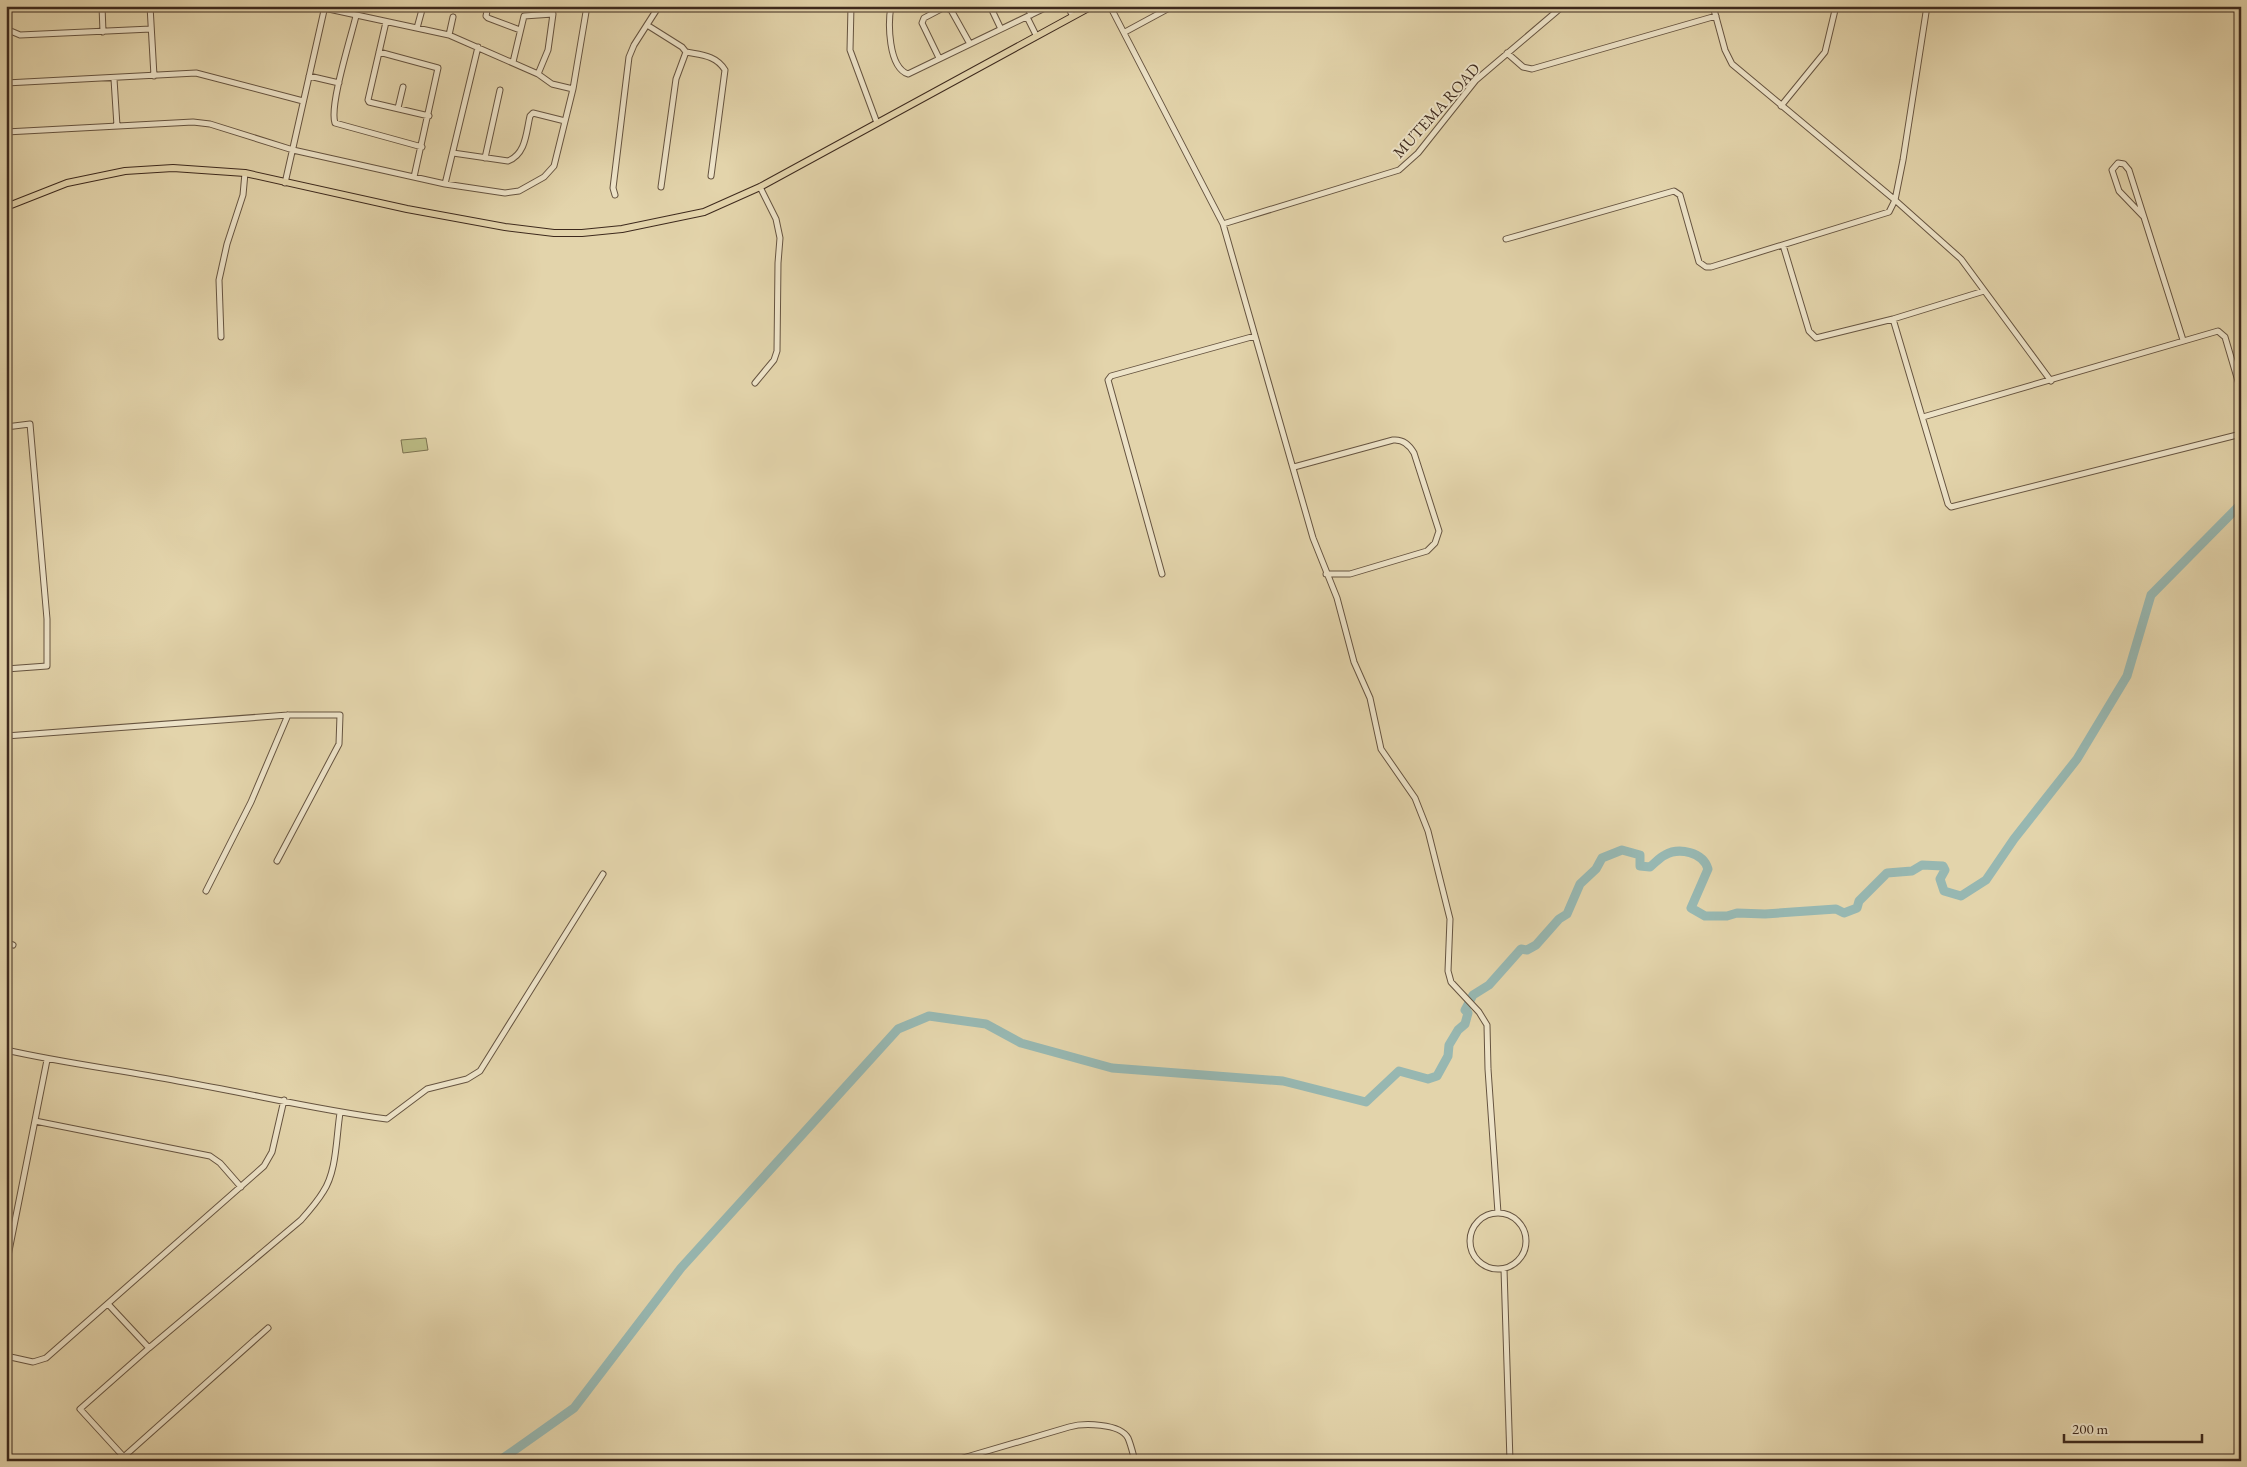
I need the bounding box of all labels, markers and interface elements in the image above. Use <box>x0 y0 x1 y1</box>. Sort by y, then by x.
street label: MUTEMA ROAD <box>1388 58 1485 162</box>
scale bar <box>2064 1412 2202 1444</box>
text: 200 m <box>2072 1419 2109 1438</box>

